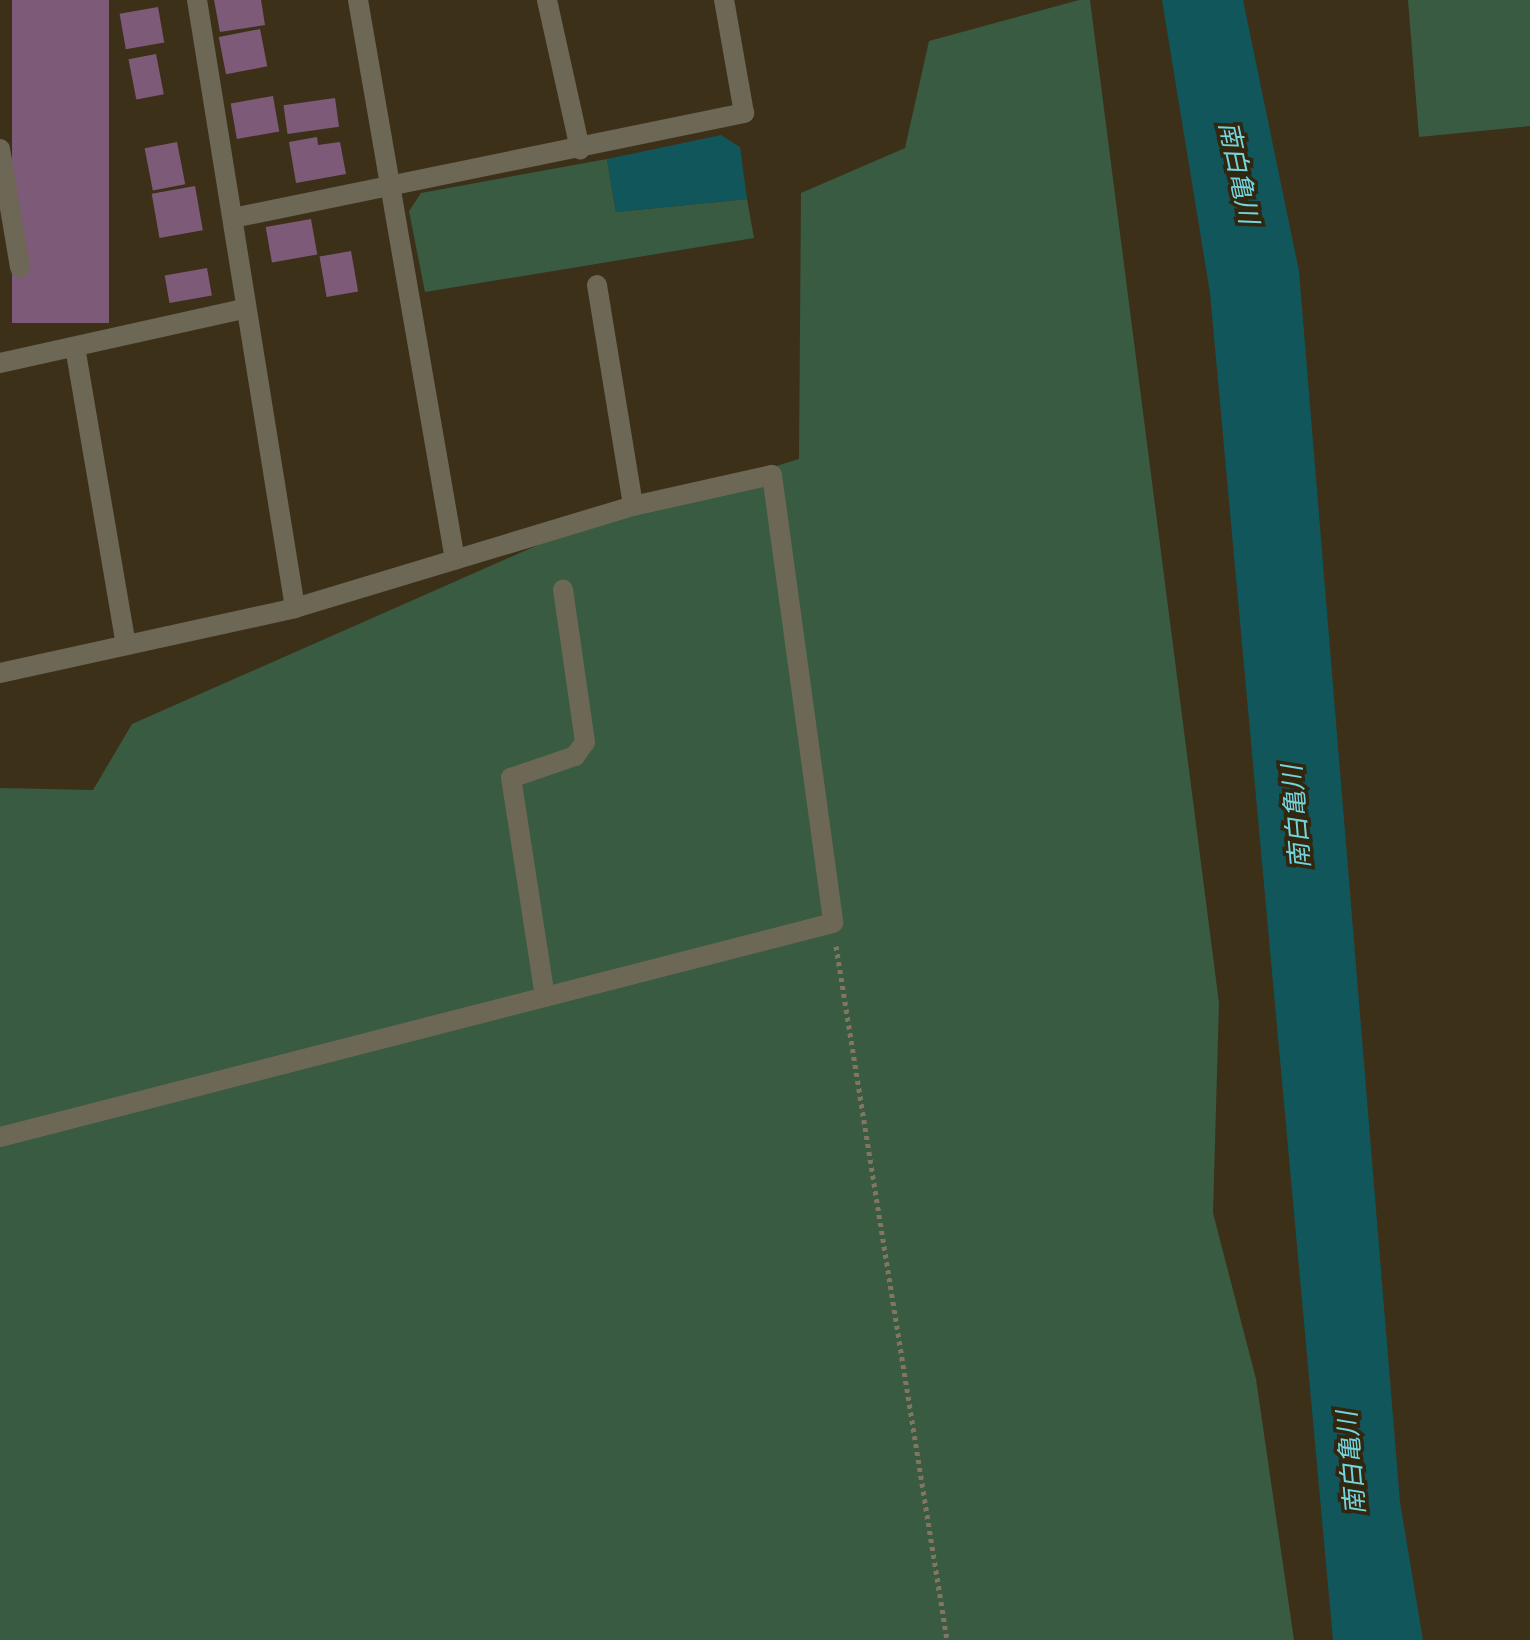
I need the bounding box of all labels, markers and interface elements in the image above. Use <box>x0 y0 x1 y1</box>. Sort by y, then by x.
water label: 南白亀川 <box>1210 119 1262 227</box>
water label: 南白亀川 <box>1279 764 1319 870</box>
water label: 南白亀川 <box>1334 1410 1374 1516</box>

